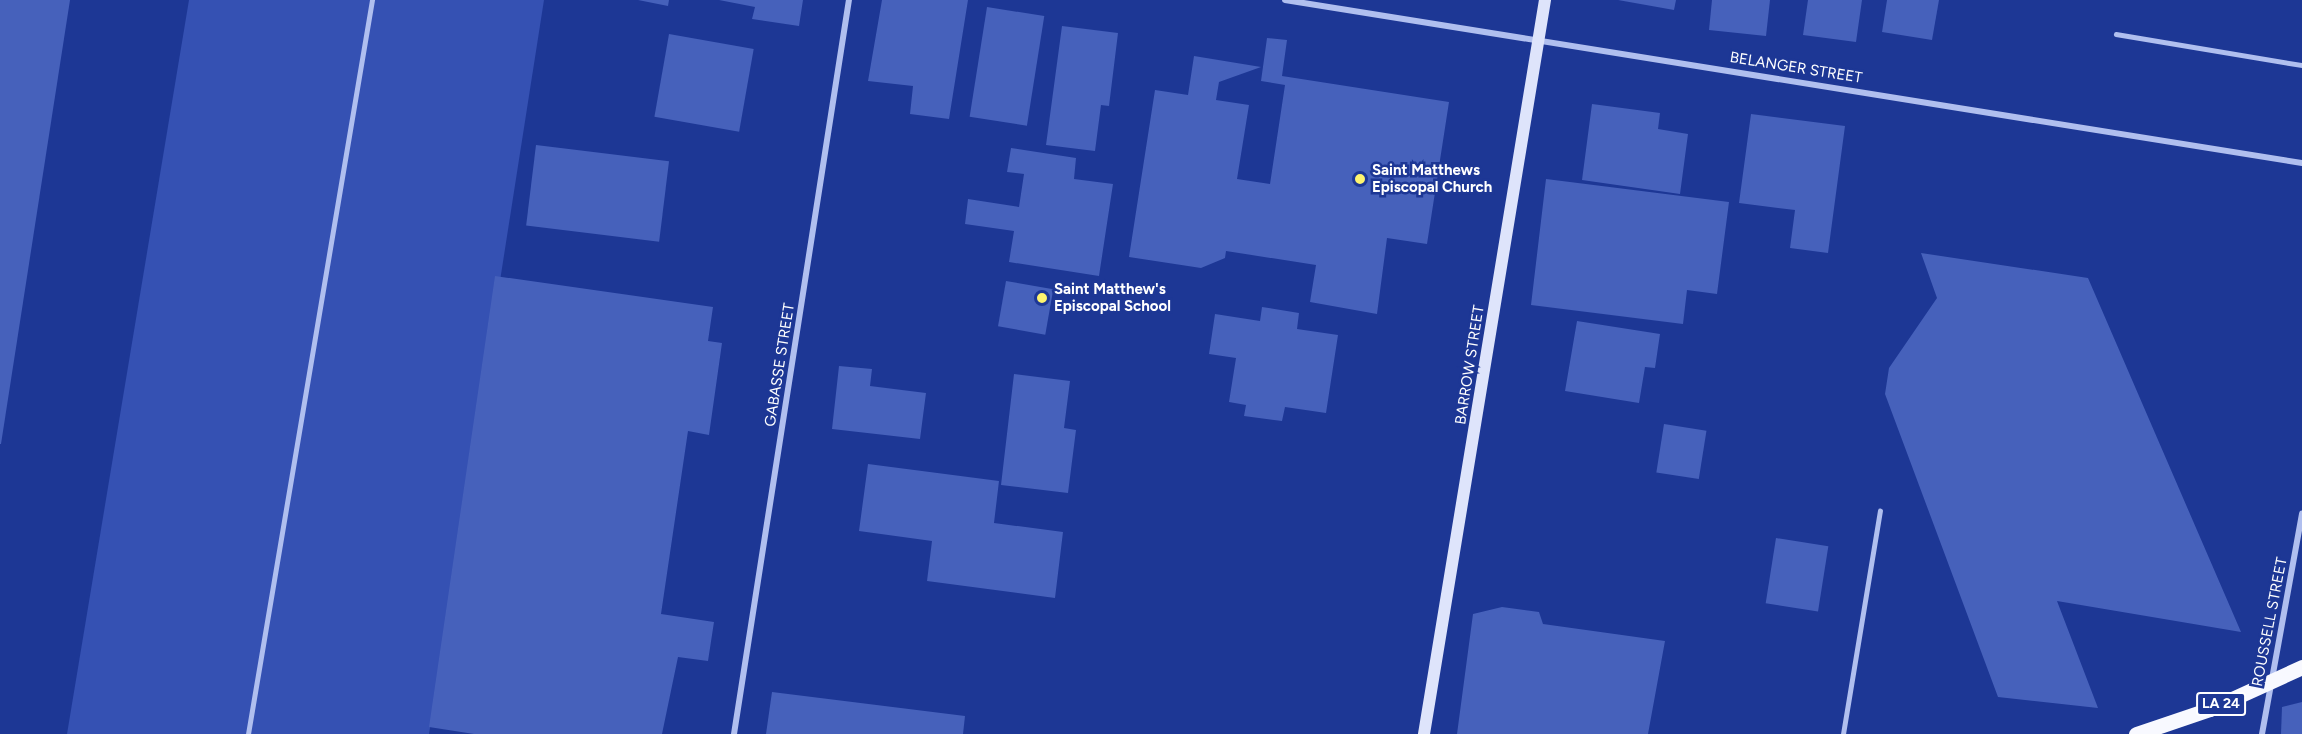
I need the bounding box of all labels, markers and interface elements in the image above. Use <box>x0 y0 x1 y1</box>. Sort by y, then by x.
street label: BELANGER STREET <box>1728 49 1864 87</box>
place label: Saint Matthews Episcopal Church <box>1372 161 1492 196</box>
marker: Saint Matthews Episcopal Church <box>1353 172 1367 186</box>
place label: Saint Matthew's Episcopal School <box>1054 280 1171 315</box>
marker: Saint Matthew's Episcopal School <box>1035 291 1049 305</box>
street label: GABASSE STREET <box>761 302 799 428</box>
street label: BARROW STREET <box>1452 304 1488 426</box>
street label: ROUSSELL STREET <box>2249 556 2291 688</box>
road number: LA 24 <box>2196 693 2246 715</box>

